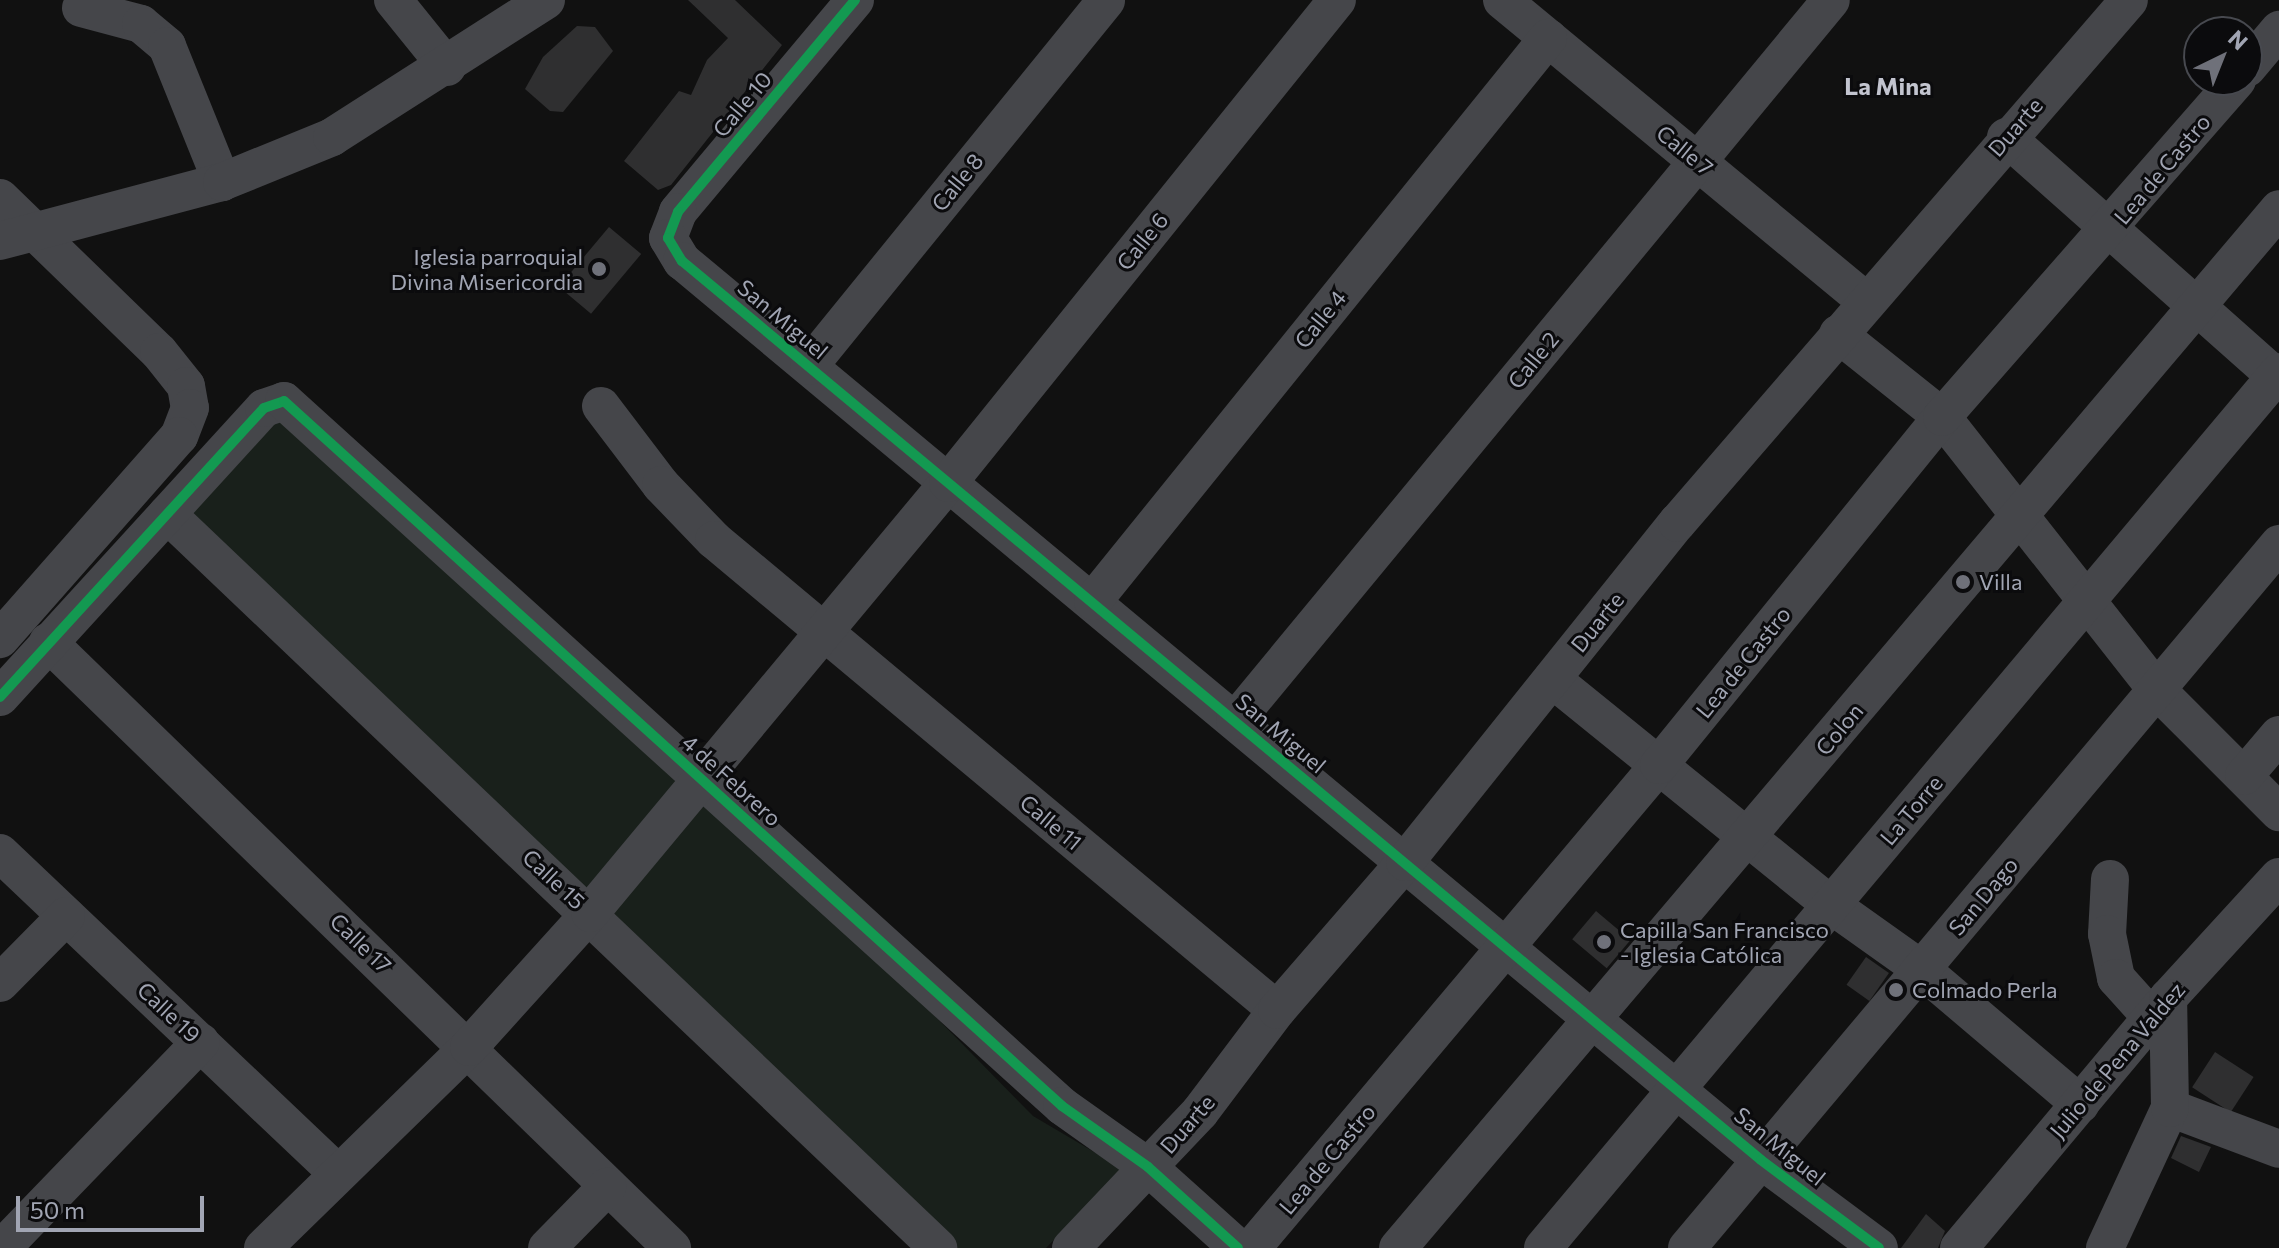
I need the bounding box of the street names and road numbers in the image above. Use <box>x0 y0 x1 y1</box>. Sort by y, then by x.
street label: Calle 10 <box>707 66 777 142</box>
street label: Duarte <box>1982 92 2048 162</box>
street label: Lea de Castro <box>2108 109 2216 229</box>
street label: Calle 7 <box>1651 119 1719 181</box>
street label: Calle 8 <box>926 148 988 216</box>
street label: Calle 6 <box>1111 207 1173 275</box>
street label: San Miguel <box>733 274 833 364</box>
street label: Calle 4 <box>1289 285 1351 353</box>
street label: Calle 2 <box>1502 326 1564 394</box>
street label: Duarte <box>1565 587 1629 657</box>
street label: Lea de Castro <box>1690 601 1796 723</box>
street label: San Miguel <box>1231 688 1331 778</box>
street label: Colon <box>1810 698 1868 760</box>
street label: 4 de Febrero <box>677 729 787 831</box>
street label: La Torre <box>1874 770 1948 850</box>
street label: Calle 11 <box>1015 789 1087 855</box>
street label: Calle 15 <box>517 844 591 914</box>
street label: San Dago <box>1943 852 2023 940</box>
street label: Calle 17 <box>325 908 397 978</box>
street label: Calle 19 <box>132 976 206 1048</box>
street label: Julio de Pena Valdez <box>2044 977 2190 1143</box>
street label: Duarte <box>1154 1089 1220 1159</box>
street label: Lea de Castro <box>1273 1099 1381 1219</box>
street label: San Miguel <box>1729 1101 1831 1191</box>

